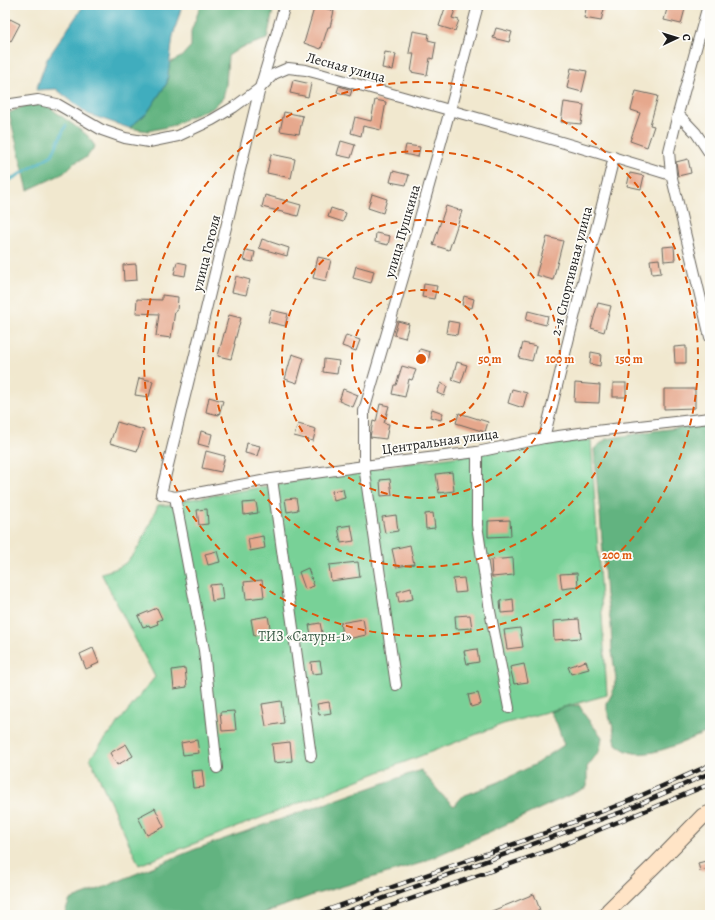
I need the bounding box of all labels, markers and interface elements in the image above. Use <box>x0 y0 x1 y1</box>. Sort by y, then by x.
north arrow <box>657 18 697 58</box>
text: С <box>679 33 694 41</box>
street label: Лесная улица <box>304 48 388 87</box>
street label: улица Пушкина <box>380 182 425 281</box>
street label: 2-я Спортивная улица <box>546 204 597 338</box>
street label: улица Гоголя <box>188 213 225 294</box>
text: 50 m <box>478 351 502 367</box>
text: 100 m <box>546 351 574 367</box>
text: 150 m <box>615 351 643 367</box>
centre of rings <box>414 352 428 366</box>
street label: Центральная улица <box>381 424 500 459</box>
text: 200 m <box>602 547 632 563</box>
park label: ТИЗ «Сатурн-1» <box>258 627 352 646</box>

